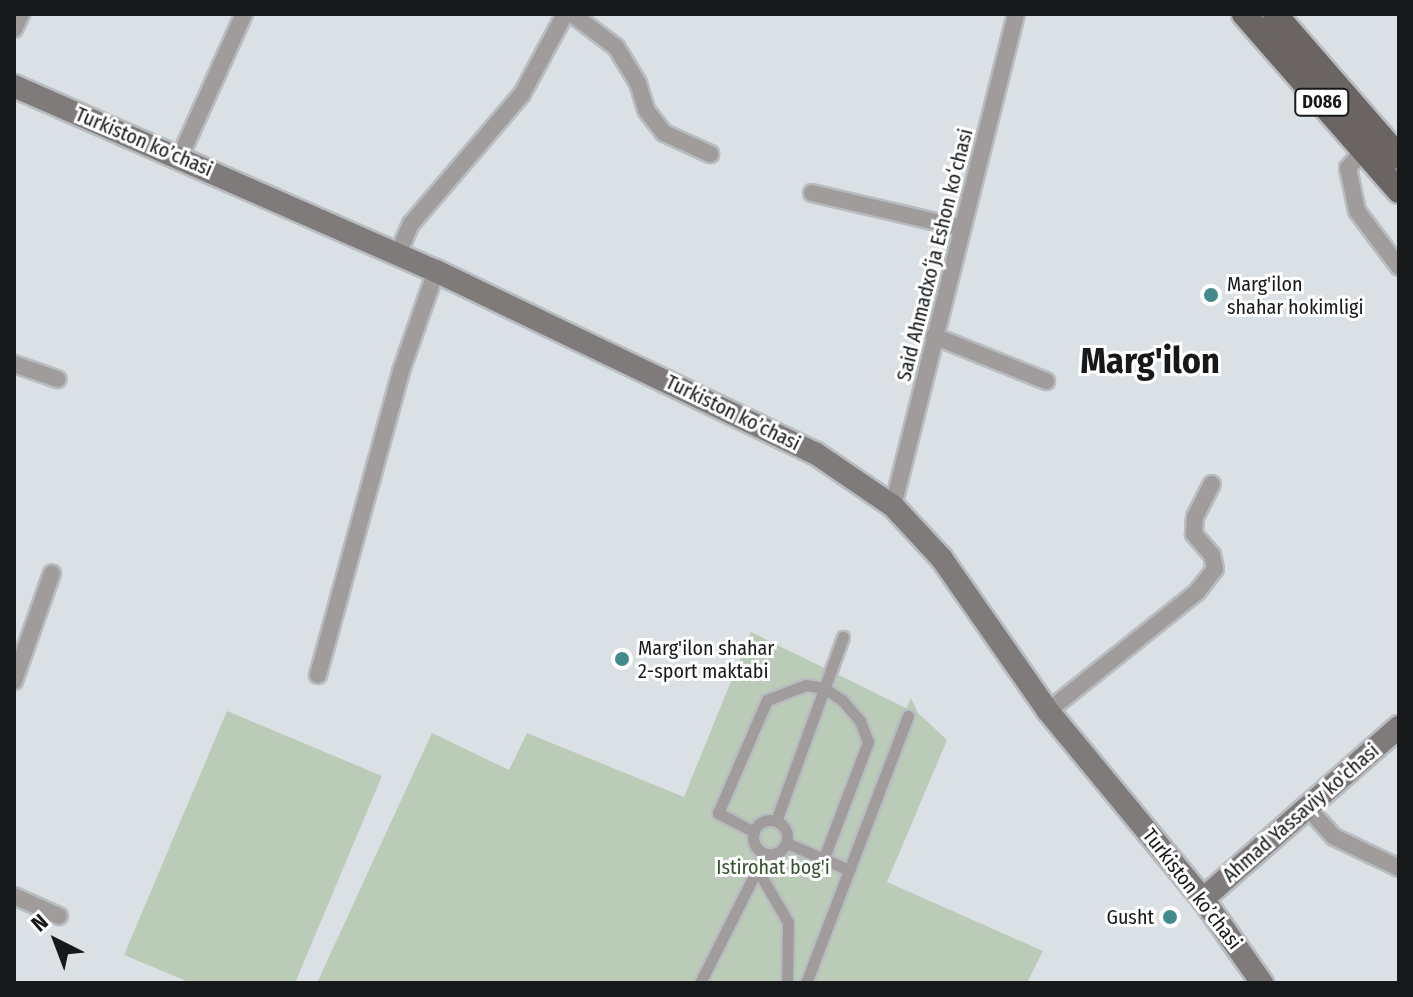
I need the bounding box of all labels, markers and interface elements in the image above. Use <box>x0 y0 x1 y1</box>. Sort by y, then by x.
road number: D086 <box>1294 88 1350 116</box>
street label: Turkiston ko’chasi <box>72 102 216 182</box>
street label: Said Ahmadxoʻja Eshon koʻchasi <box>892 126 978 384</box>
place label: Marg'ilon shahar hokimligi <box>1227 272 1363 319</box>
marker: Marg'ilon shahar hokimligi <box>1202 286 1220 304</box>
district label: Marg'ilon <box>1080 340 1220 384</box>
street label: Turkiston ko’chasi <box>662 370 804 456</box>
place label: Marg'ilon shahar 2-sport maktabi <box>638 636 774 683</box>
marker: Marg'ilon shahar 2-sport maktabi <box>613 650 631 668</box>
street label: Ahmad Yassaviy ko'chasi <box>1218 739 1384 887</box>
street label: Turkiston ko’chasi <box>1137 824 1247 954</box>
park label: Istirohat bog'i <box>716 855 830 879</box>
north arrow <box>16 901 96 981</box>
place label: Gusht <box>1106 905 1154 929</box>
text: N <box>26 908 54 937</box>
marker: Gusht <box>1161 908 1179 926</box>

